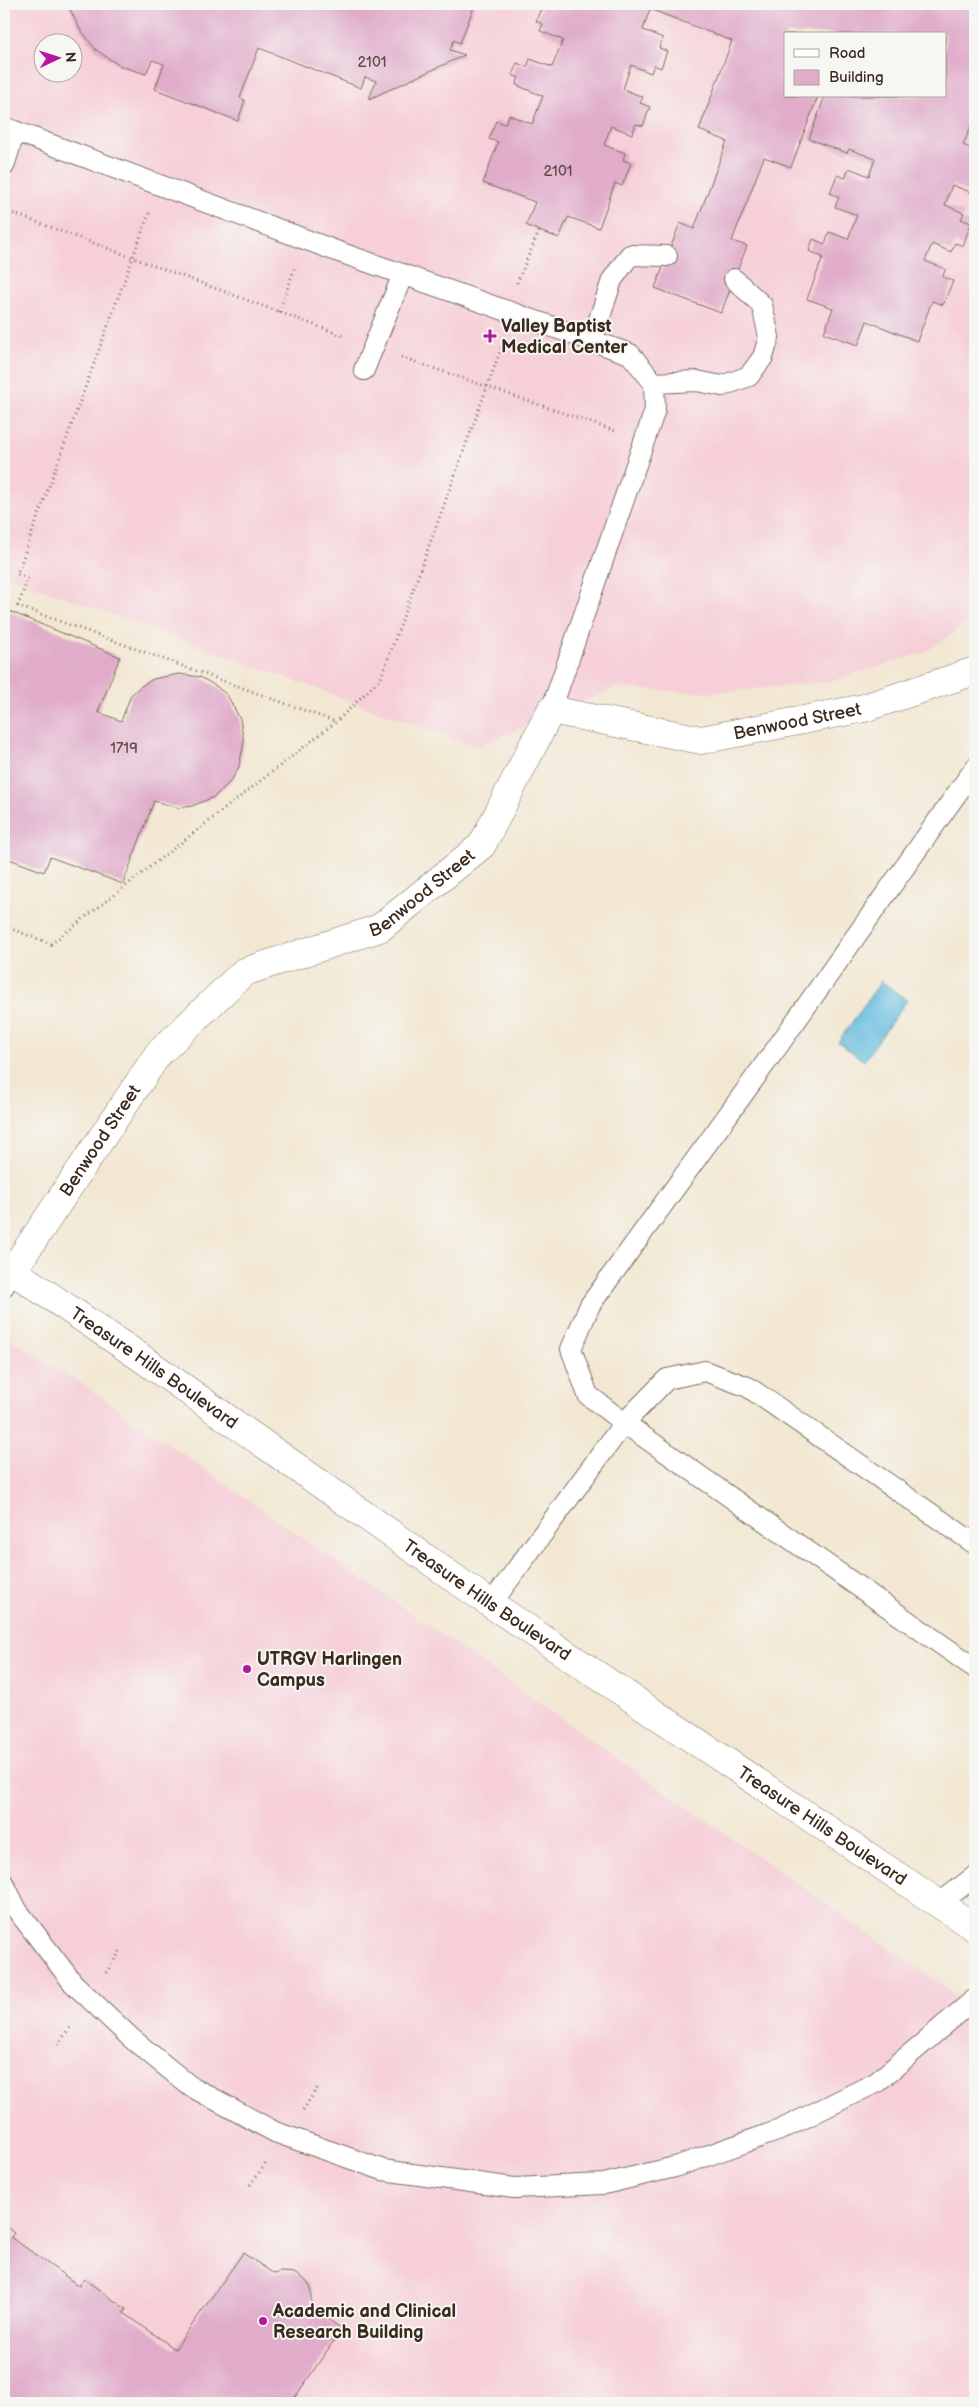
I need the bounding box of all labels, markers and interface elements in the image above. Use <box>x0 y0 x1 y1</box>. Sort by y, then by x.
north arrow <box>32 32 82 82</box>
legend <box>784 32 946 98</box>
text: Road <box>829 44 865 63</box>
text: N <box>62 51 79 63</box>
house number: 2101 <box>357 53 387 72</box>
text: Building <box>829 68 884 87</box>
house number: 2101 <box>543 162 573 181</box>
place label: Valley Baptist Medical Center <box>501 316 629 358</box>
marker: Valley Baptist Medical Center <box>483 329 497 343</box>
street label: Benwood Street <box>732 699 863 744</box>
house number: 1719 <box>110 739 138 758</box>
street label: Benwood Street <box>367 845 480 942</box>
street label: Benwood Street <box>55 1081 146 1200</box>
street label: Treasure Hills Boulevard <box>66 1303 242 1433</box>
street label: Treasure Hills Boulevard <box>399 1535 575 1665</box>
place label: UTRGV Harlingen Campus <box>257 1649 402 1691</box>
marker: UTRGV Harlingen Campus <box>241 1663 253 1675</box>
street label: Treasure Hills Boulevard <box>733 1762 910 1890</box>
place label: Academic and Clinical Research Building <box>272 2301 456 2343</box>
marker: Academic and Clinical Research Building <box>257 2315 269 2327</box>

